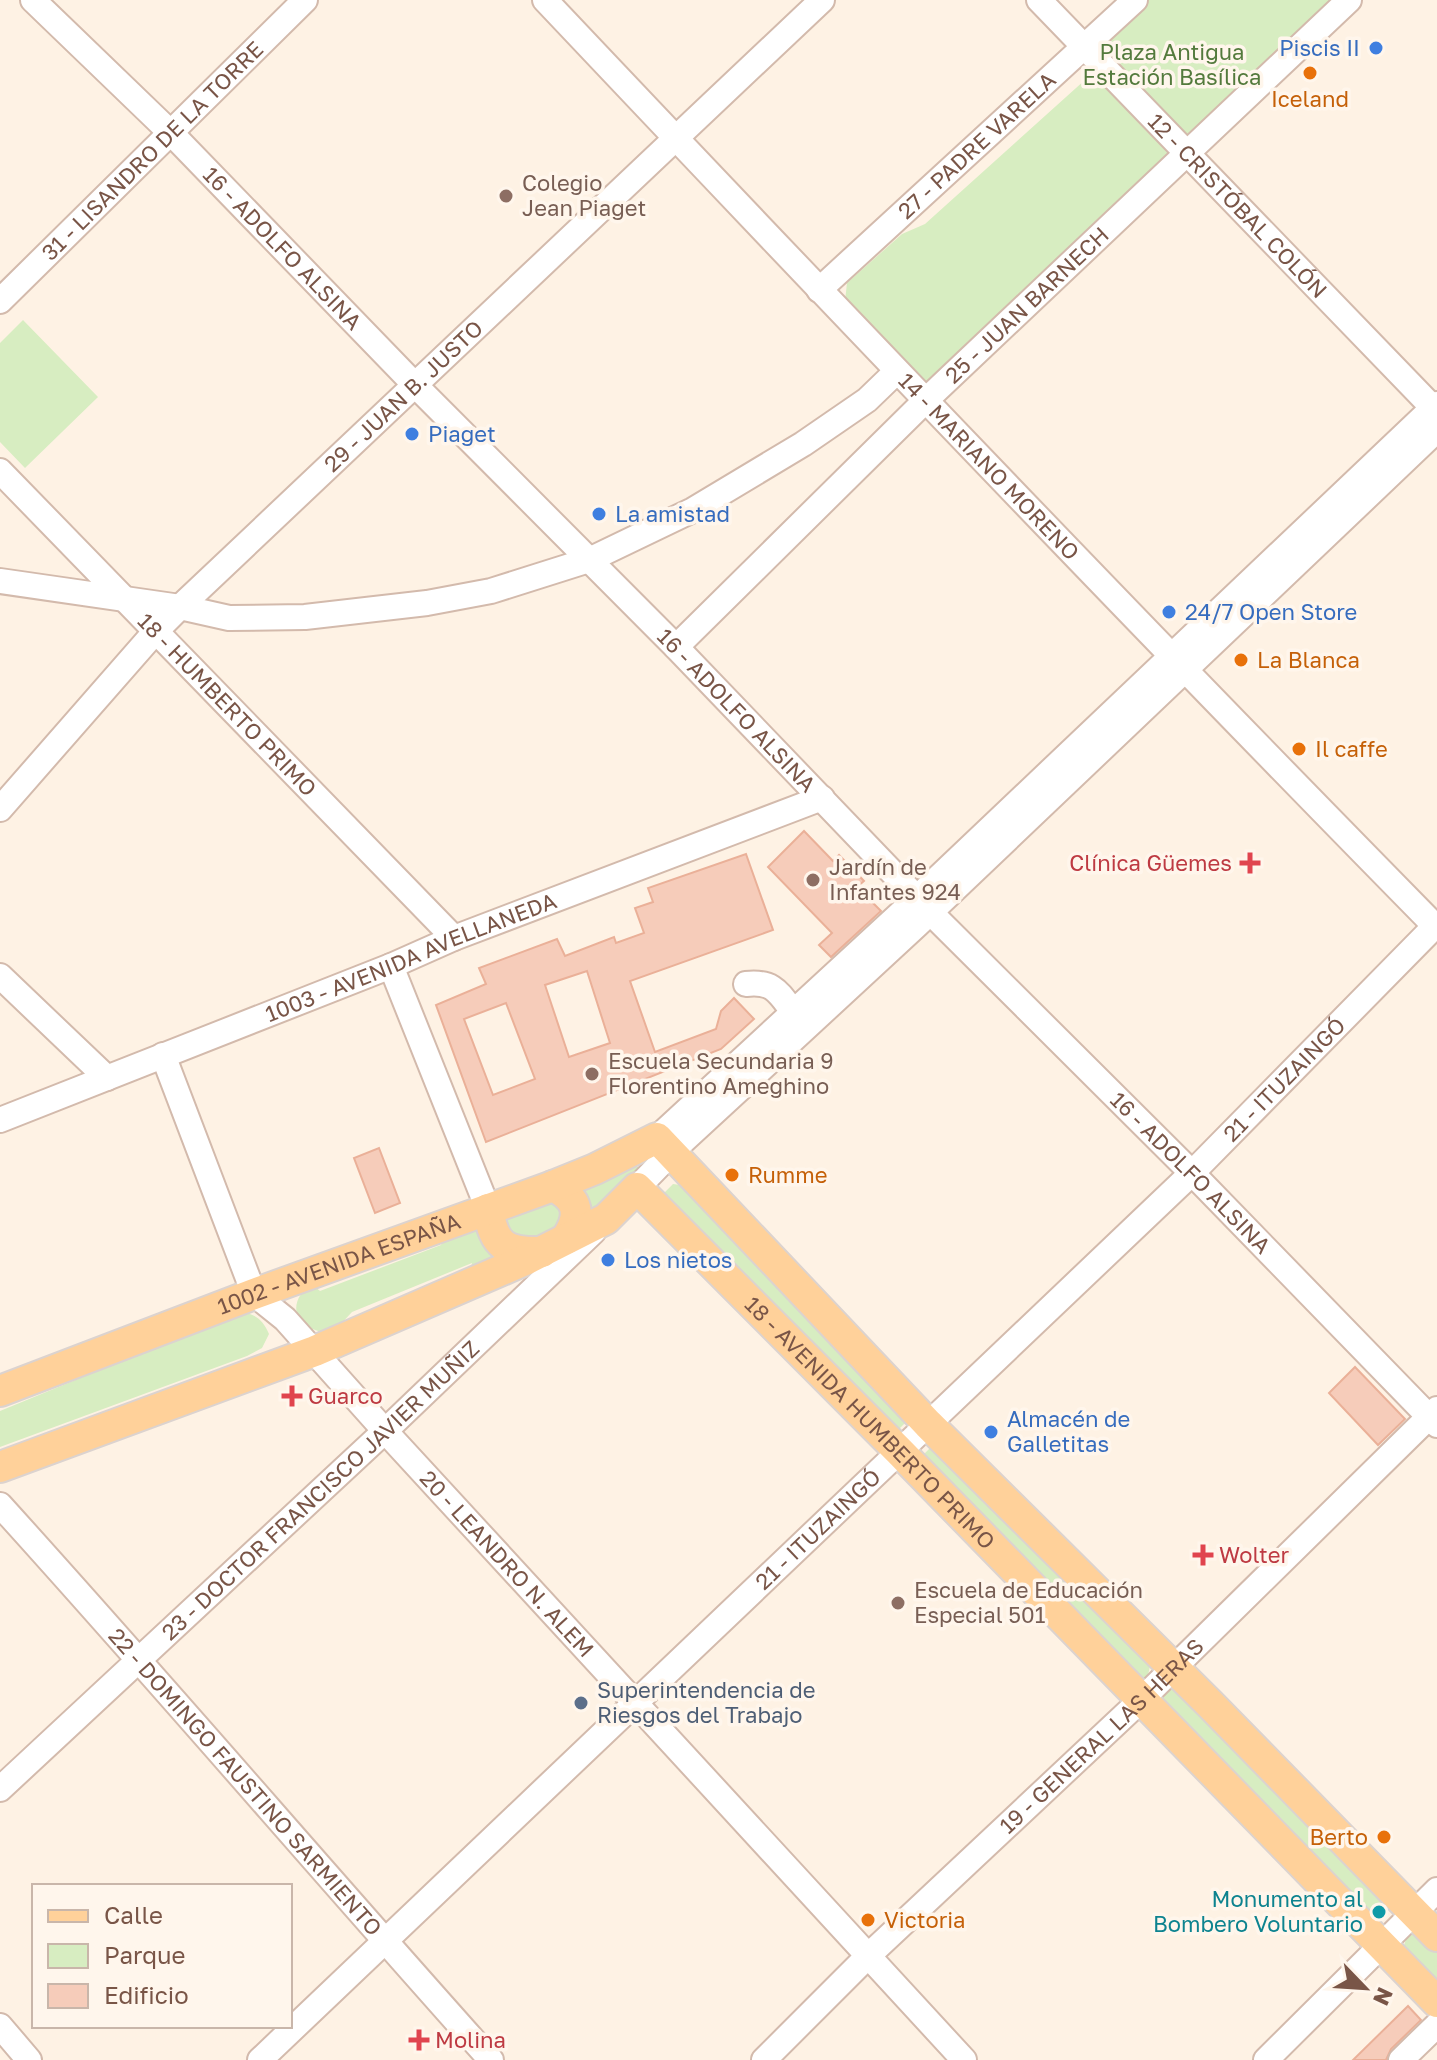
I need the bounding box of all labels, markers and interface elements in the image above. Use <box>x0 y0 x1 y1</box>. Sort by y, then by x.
place label: Piscis II <box>1279 34 1360 61</box>
street label: 31 - LISANDRO DE LA TORRE <box>36 35 268 266</box>
park label: Plaza Antigua Estación Basílica <box>1083 38 1261 90</box>
marker: Piscis II <box>1367 39 1385 57</box>
marker: Iceland <box>1301 64 1319 82</box>
street label: 27 - PADRE VARELA <box>892 66 1061 224</box>
place label: Iceland <box>1271 85 1349 112</box>
street label: 12 - CRISTÓBAL COLÓN <box>1143 107 1333 303</box>
street label: 16 - ADOLFO ALSINA <box>198 161 368 335</box>
place label: Colegio Jean Piaget <box>522 169 646 221</box>
marker: Colegio Jean Piaget <box>497 187 515 205</box>
street label: 25 - JUAN BARNECH <box>939 221 1114 388</box>
street label: 29 - JUAN B. JUSTO <box>318 314 488 477</box>
street label: 14 - MARIANO MORENO <box>893 367 1085 565</box>
place label: Piaget <box>428 420 496 447</box>
marker: Piaget <box>403 425 421 443</box>
place label: La amistad <box>615 500 730 527</box>
marker: La amistad <box>590 505 608 523</box>
place label: 24/7 Open Store <box>1185 598 1357 625</box>
marker: 24/7 Open Store <box>1160 603 1178 621</box>
street label: 18 - HUMBERTO PRIMO <box>133 607 323 802</box>
street label: 16 - ADOLFO ALSINA <box>652 623 822 798</box>
place label: La Blanca <box>1257 646 1360 673</box>
marker: La Blanca <box>1232 651 1250 669</box>
place label: Il caffe <box>1315 735 1388 762</box>
marker: Il caffe <box>1290 740 1308 758</box>
place label: Clínica Güemes <box>1069 849 1232 876</box>
marker: Clínica Güemes <box>1239 852 1261 874</box>
place label: Jardín de Infantes 924 <box>829 853 961 905</box>
marker: Jardín de Infantes 924 <box>804 871 822 889</box>
street label: 1003 - AVENIDA AVELLANEDA <box>261 886 560 1027</box>
street label: 21 - ITUZAINGÓ <box>1217 1011 1351 1147</box>
place label: Escuela Secundaria 9 Florentino Ameghino <box>608 1047 833 1099</box>
marker: Escuela Secundaria 9 Florentino Ameghino <box>583 1065 601 1083</box>
street label: 16 - ADOLFO ALSINA <box>1105 1086 1277 1259</box>
place label: Rumme <box>748 1161 828 1188</box>
marker: Rumme <box>723 1166 741 1184</box>
street label: 1002 - AVENIDA ESPAÑA <box>213 1207 464 1320</box>
place label: Los nietos <box>624 1246 733 1273</box>
marker: Los nietos <box>599 1251 617 1269</box>
street label: 18 - AVENIDA HUMBERTO PRIMO <box>740 1290 1001 1554</box>
street label: 23 - DOCTOR FRANCISCO JAVIER MUÑIZ <box>156 1335 484 1645</box>
place label: Guarco <box>308 1382 383 1409</box>
marker: Guarco <box>283 1387 301 1405</box>
place label: Almacén de Galletitas <box>1007 1405 1130 1457</box>
marker: Almacén de Galletitas <box>982 1423 1000 1441</box>
street label: 21 - ITUZAINGÓ <box>749 1463 886 1595</box>
street label: 20 - LEANDRO N. ALEM <box>415 1464 600 1662</box>
place label: Wolter <box>1219 1541 1290 1568</box>
marker: Wolter <box>1194 1546 1212 1564</box>
place label: Escuela de Educación Especial 501 <box>914 1576 1143 1628</box>
marker: Escuela de Educación Especial 501 <box>889 1594 907 1612</box>
street label: 22 - DOMINGO FAUSTINO SARMIENTO <box>104 1622 388 1941</box>
street label: 19 - GENERAL LAS HERAS <box>994 1632 1209 1839</box>
place label: Superintendencia de Riesgos del Trabajo <box>597 1676 815 1728</box>
marker: Superintendencia de Riesgos del Trabajo <box>572 1694 590 1712</box>
place label: Berto <box>1309 1823 1368 1850</box>
marker: Berto <box>1375 1828 1393 1846</box>
legend <box>32 1884 292 2028</box>
place label: Monumento al Bombero Voluntario <box>1153 1885 1363 1937</box>
text: Calle <box>104 1900 163 1929</box>
marker: Monumento al Bombero Voluntario <box>1370 1903 1388 1921</box>
place label: Victoria <box>884 1906 966 1933</box>
marker: Victoria <box>859 1911 877 1929</box>
text: Parque <box>104 1940 185 1969</box>
north arrow <box>1325 1948 1405 2028</box>
text: Edificio <box>104 1980 189 2009</box>
text: N <box>1368 1983 1399 2010</box>
place label: Molina <box>435 2026 506 2053</box>
marker: Molina <box>410 2031 428 2049</box>

